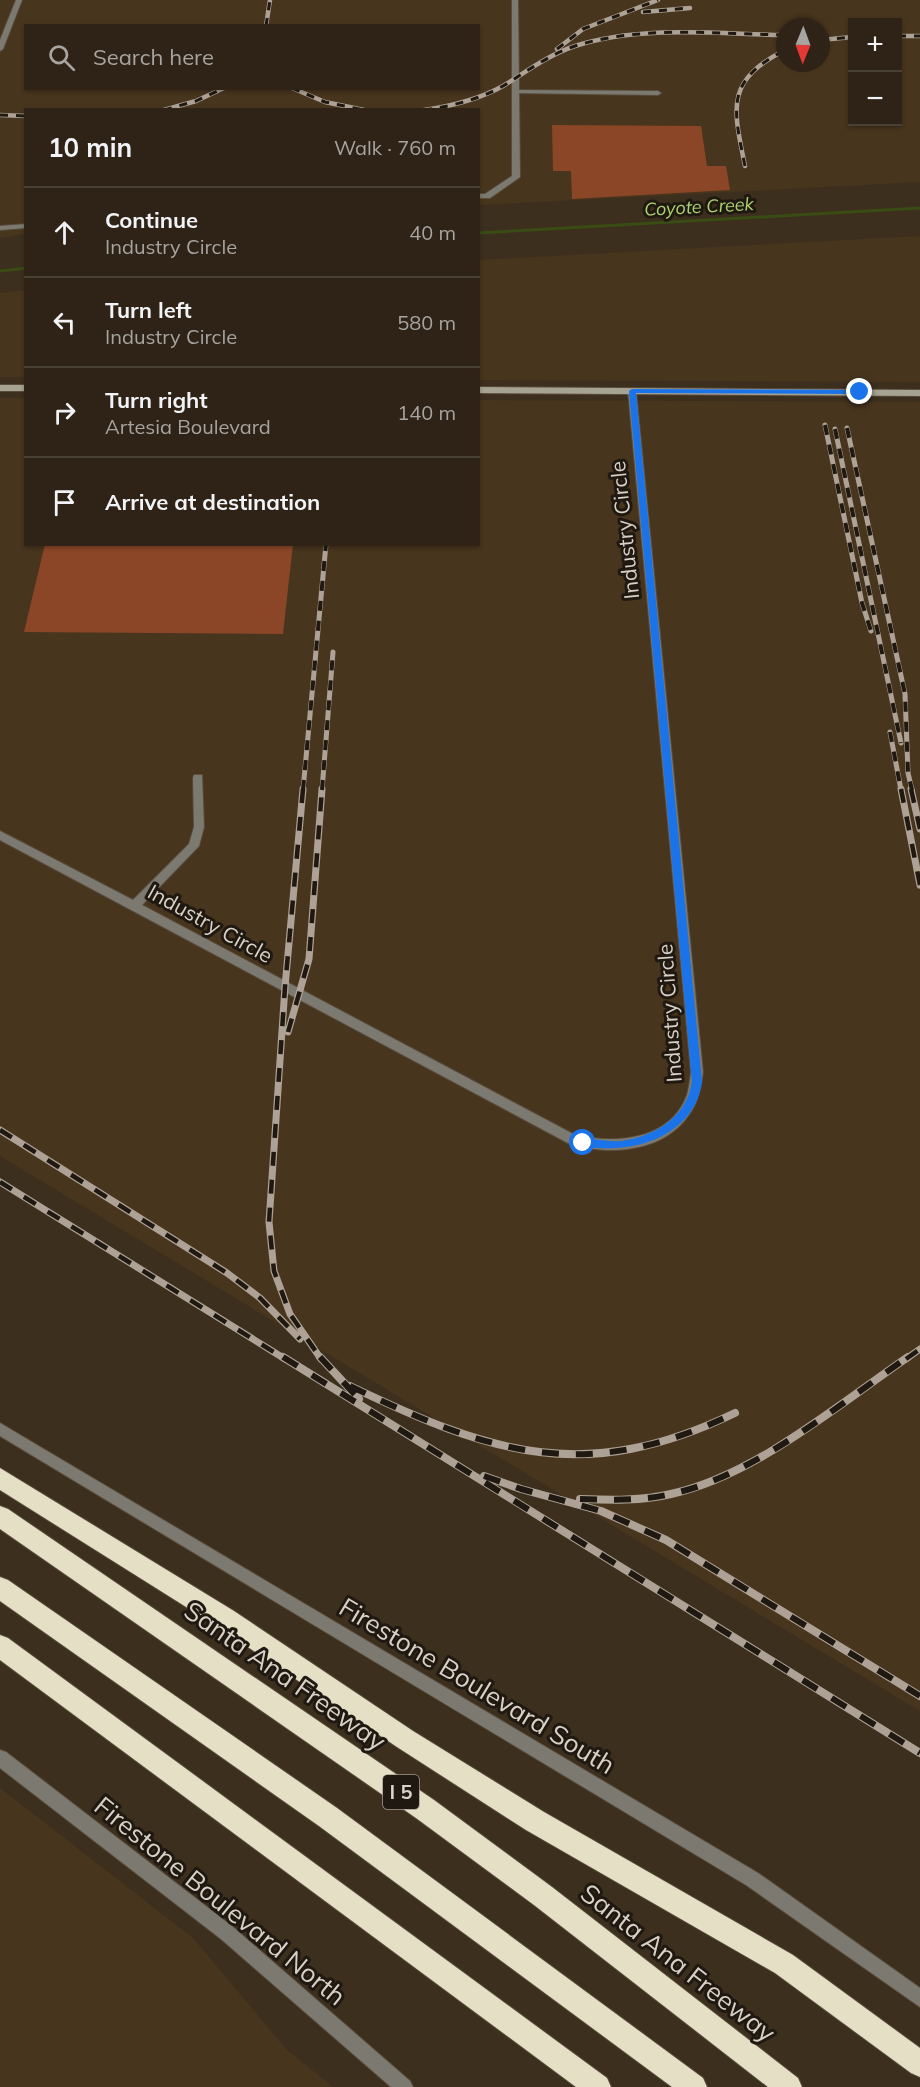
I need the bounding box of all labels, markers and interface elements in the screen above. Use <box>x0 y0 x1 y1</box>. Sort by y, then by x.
north arrow <box>776 18 830 72</box>
map controls <box>848 18 902 126</box>
button: + <box>848 18 902 72</box>
search box <box>24 24 480 90</box>
icon: search <box>45 41 78 74</box>
text: Search here <box>93 43 214 71</box>
button: − <box>848 72 902 126</box>
text: 10 min <box>48 131 132 164</box>
text: Walk · 760 m <box>334 135 456 160</box>
water label: Coyote Creek <box>644 192 755 221</box>
text: Continue <box>105 206 198 234</box>
icon: ahead <box>48 216 81 249</box>
text: 40 m <box>409 220 456 245</box>
text: Industry Circle <box>105 234 237 259</box>
text: Turn left <box>105 296 192 324</box>
icon: left <box>48 306 81 339</box>
text: 580 m <box>397 310 456 335</box>
text: Industry Circle <box>105 324 237 349</box>
route end <box>846 378 872 404</box>
text: Turn right <box>105 386 208 414</box>
icon: right <box>48 396 81 429</box>
text: 140 m <box>397 400 456 425</box>
text: Artesia Boulevard <box>105 414 271 439</box>
street label: Industry Circle <box>604 460 644 600</box>
icon: arrive <box>48 486 81 519</box>
text: Arrive at destination <box>105 488 320 516</box>
street label: Industry Circle <box>144 878 277 968</box>
street label: Industry Circle <box>651 943 687 1083</box>
route start <box>569 1129 595 1155</box>
street label: Firestone Boulevard South <box>333 1590 621 1781</box>
street label: Santa Ana Freeway <box>178 1594 393 1758</box>
road number: I 5 <box>383 1775 419 1809</box>
street label: Firestone Boulevard North <box>88 1789 353 2012</box>
street label: Santa Ana Freeway <box>574 1876 783 2049</box>

